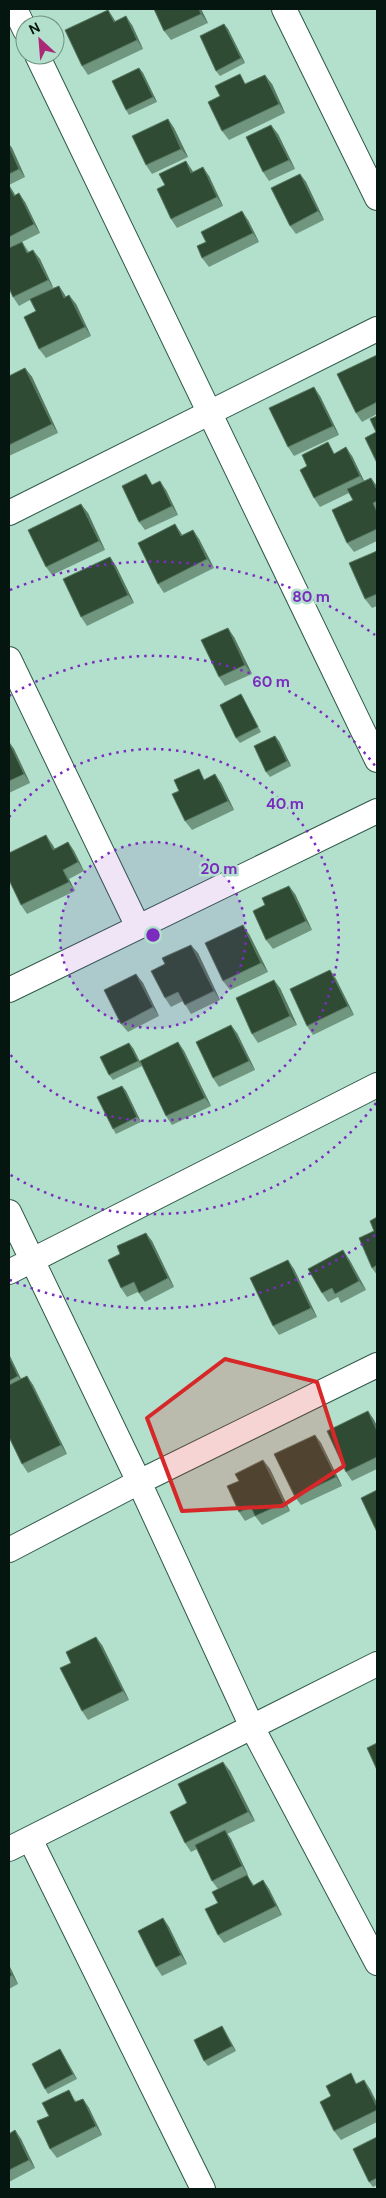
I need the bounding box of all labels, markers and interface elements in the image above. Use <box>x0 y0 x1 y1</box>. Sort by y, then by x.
north arrow <box>15 15 65 65</box>
text: N <box>26 18 43 39</box>
text: 80 m <box>292 587 330 607</box>
text: 60 m <box>252 672 290 692</box>
text: 40 m <box>266 794 304 814</box>
text: 20 m <box>201 859 237 879</box>
centre of rings <box>144 926 162 944</box>

